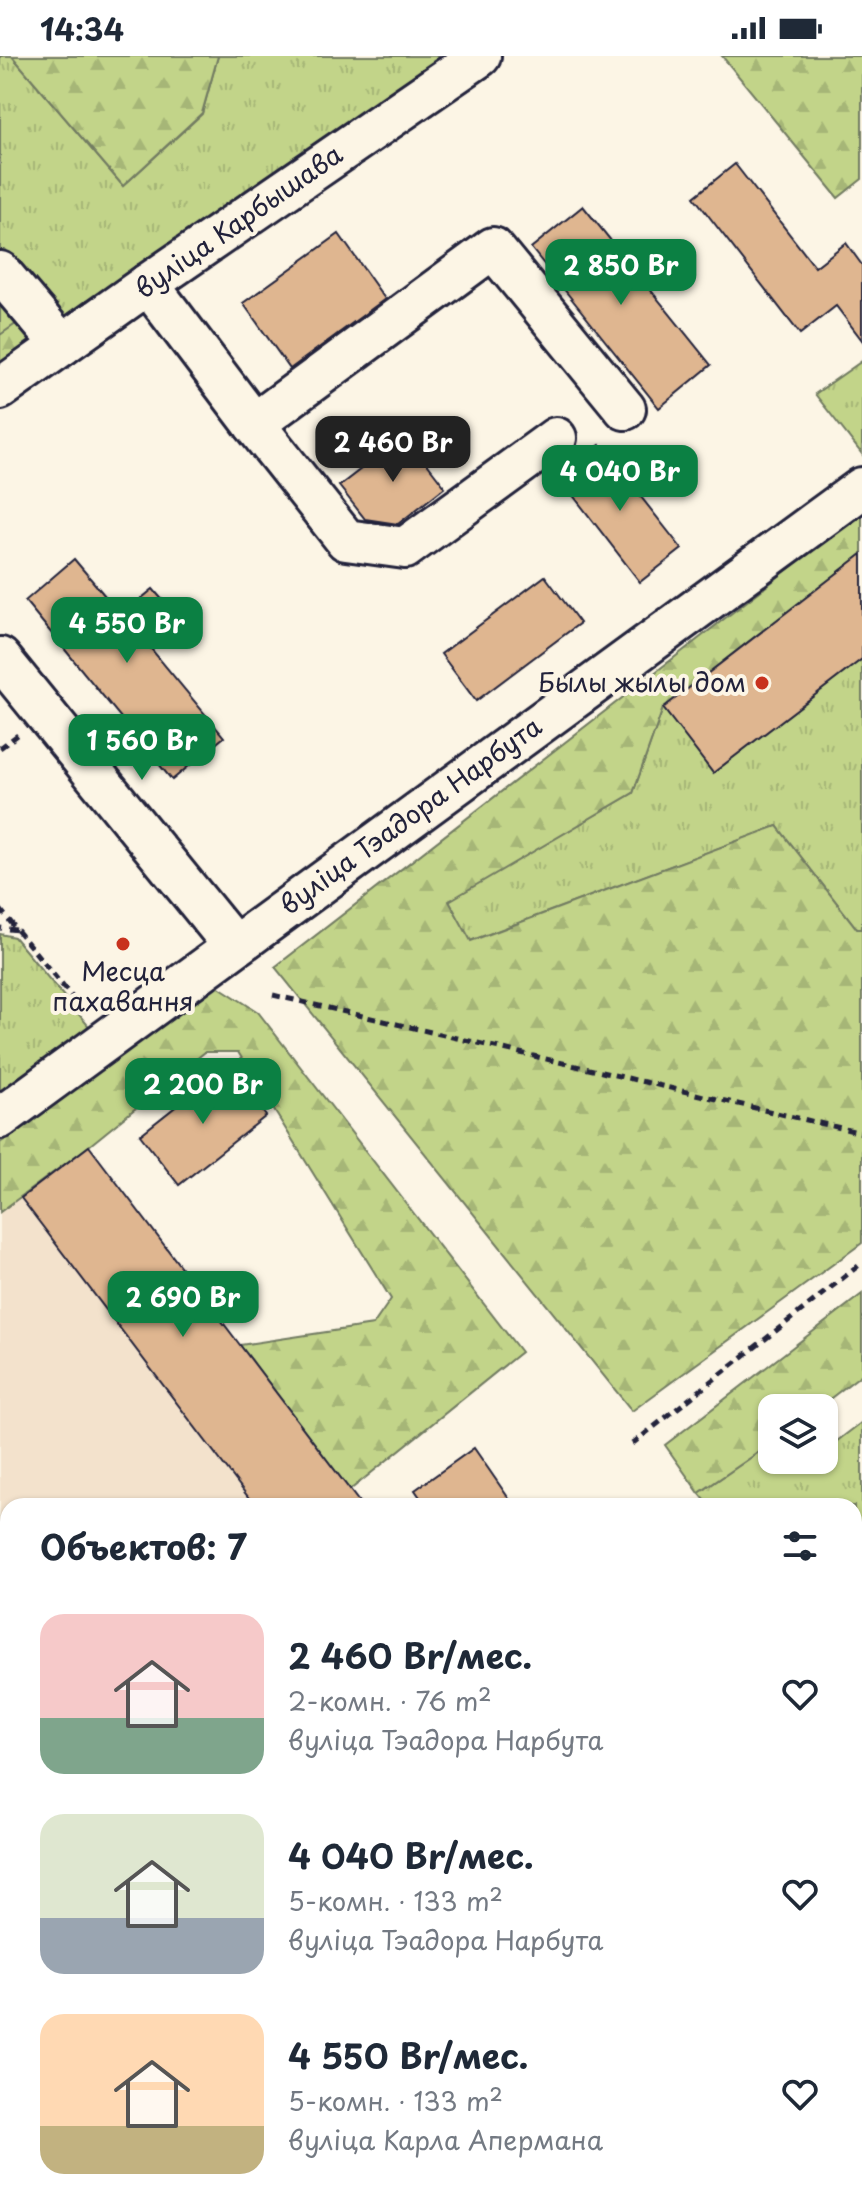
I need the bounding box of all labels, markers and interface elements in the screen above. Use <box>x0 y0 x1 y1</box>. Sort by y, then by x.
text: 14:34 <box>40 6 124 51</box>
street label: вуліца Карбышава <box>126 134 350 307</box>
pin: 2 850 Br <box>538 239 704 307</box>
text: 2 850 Br <box>563 245 679 284</box>
pin: 2 460 Br <box>310 416 476 484</box>
text: 2 460 Br <box>333 422 453 461</box>
pin: 4 040 Br <box>537 445 703 513</box>
text: 4 040 Br <box>560 451 680 490</box>
pin: 4 550 Br <box>44 597 210 665</box>
text: 4 550 Br <box>69 603 185 642</box>
place label: Былы жылы дом <box>538 662 746 701</box>
marker: Былы жылы дом <box>753 674 771 692</box>
street label: вуліца Тэадора Нарбута <box>271 706 549 923</box>
pin: 1 560 Br <box>59 714 225 782</box>
text: 1 560 Br <box>87 720 198 759</box>
marker: Месца пахавання <box>114 935 132 953</box>
place label: Месца пахавання <box>52 951 194 1020</box>
pin: 2 200 Br <box>120 1058 286 1126</box>
text: 2 200 Br <box>143 1064 263 1103</box>
pin: 2 690 Br <box>100 1271 266 1339</box>
text: 2 690 Br <box>126 1277 240 1316</box>
map controls <box>758 1394 838 1474</box>
button: layers <box>758 1394 838 1474</box>
text: Объектов: 7 <box>40 1520 247 1572</box>
icon: filters <box>778 1524 822 1568</box>
text: 2 460 Br/мес. <box>288 1629 532 1681</box>
icon: home <box>104 1646 200 1742</box>
icon: heart <box>778 1672 822 1716</box>
text: 2-комн. · 76 m² <box>288 1681 492 1720</box>
text: вуліца Тэадора Нарбута <box>288 1720 604 1759</box>
text: 4 040 Br/мес. <box>288 1829 534 1881</box>
icon: home <box>104 1846 200 1942</box>
icon: heart <box>778 1872 822 1916</box>
text: 5-комн. · 133 m² <box>288 1881 503 1920</box>
text: вуліца Тэадора Нарбута <box>288 1920 604 1959</box>
text: 4 550 Br/мес. <box>288 2029 528 2081</box>
icon: home <box>104 2046 200 2142</box>
icon: heart <box>778 2072 822 2116</box>
text: 5-комн. · 133 m² <box>288 2081 503 2120</box>
text: вуліца Карла Апермана <box>288 2120 603 2159</box>

